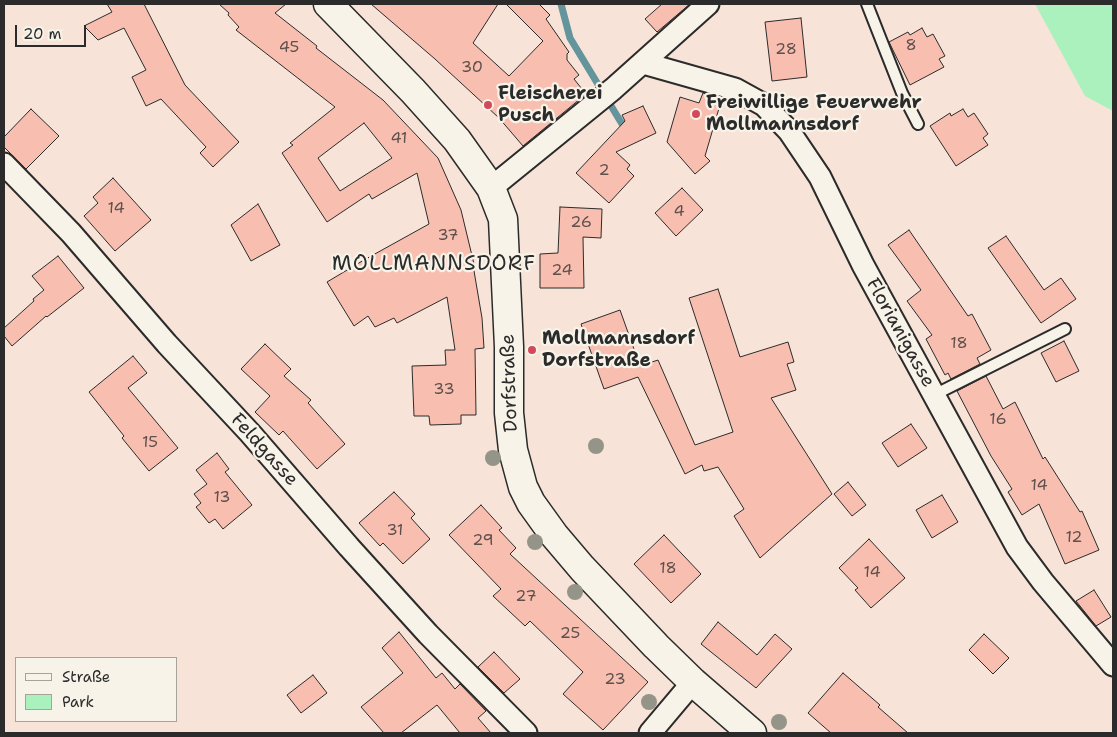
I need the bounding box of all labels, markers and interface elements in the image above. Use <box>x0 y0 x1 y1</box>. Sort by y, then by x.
scale bar <box>18 15 89 47</box>
text: 20 m <box>23 24 62 44</box>
house number: 8 <box>905 36 917 56</box>
house number: 45 <box>279 38 299 58</box>
house number: 28 <box>775 40 797 60</box>
house number: 30 <box>461 58 483 78</box>
place label: Fleischerei Pusch <box>498 83 603 127</box>
place label: Freiwillige Feuerwehr Mollmannsdorf <box>706 92 922 136</box>
marker: Fleischerei Pusch <box>482 99 494 111</box>
marker: Freiwillige Feuerwehr Mollmannsdorf <box>690 108 702 120</box>
house number: 41 <box>390 129 408 149</box>
house number: 2 <box>598 161 610 181</box>
house number: 14 <box>107 199 125 219</box>
house number: 4 <box>673 202 685 222</box>
house number: 26 <box>570 213 592 233</box>
house number: 37 <box>437 226 459 246</box>
district label: MOLLMANNSDORF <box>330 252 538 278</box>
house number: 24 <box>551 261 573 281</box>
street label: Florianigasse <box>861 275 939 391</box>
place label: Mollmannsdorf Dorfstraße <box>542 328 695 372</box>
street label: Dorfstraße <box>497 333 523 433</box>
house number: 18 <box>950 334 968 354</box>
marker: Mollmannsdorf Dorfstraße <box>526 344 538 356</box>
house number: 33 <box>433 380 455 400</box>
street label: Feldgasse <box>225 409 303 491</box>
house number: 16 <box>989 410 1007 430</box>
house number: 15 <box>142 433 158 453</box>
house number: 14 <box>1030 476 1048 496</box>
house number: 13 <box>213 488 231 508</box>
house number: 31 <box>386 521 404 541</box>
house number: 12 <box>1065 528 1083 548</box>
house number: 29 <box>472 531 494 551</box>
house number: 18 <box>659 559 677 579</box>
house number: 14 <box>863 563 881 583</box>
house number: 27 <box>515 587 537 607</box>
house number: 25 <box>560 624 580 644</box>
legend <box>15 657 178 722</box>
text: Straße <box>62 667 110 687</box>
house number: 23 <box>604 670 626 690</box>
text: Park <box>62 692 94 712</box>

